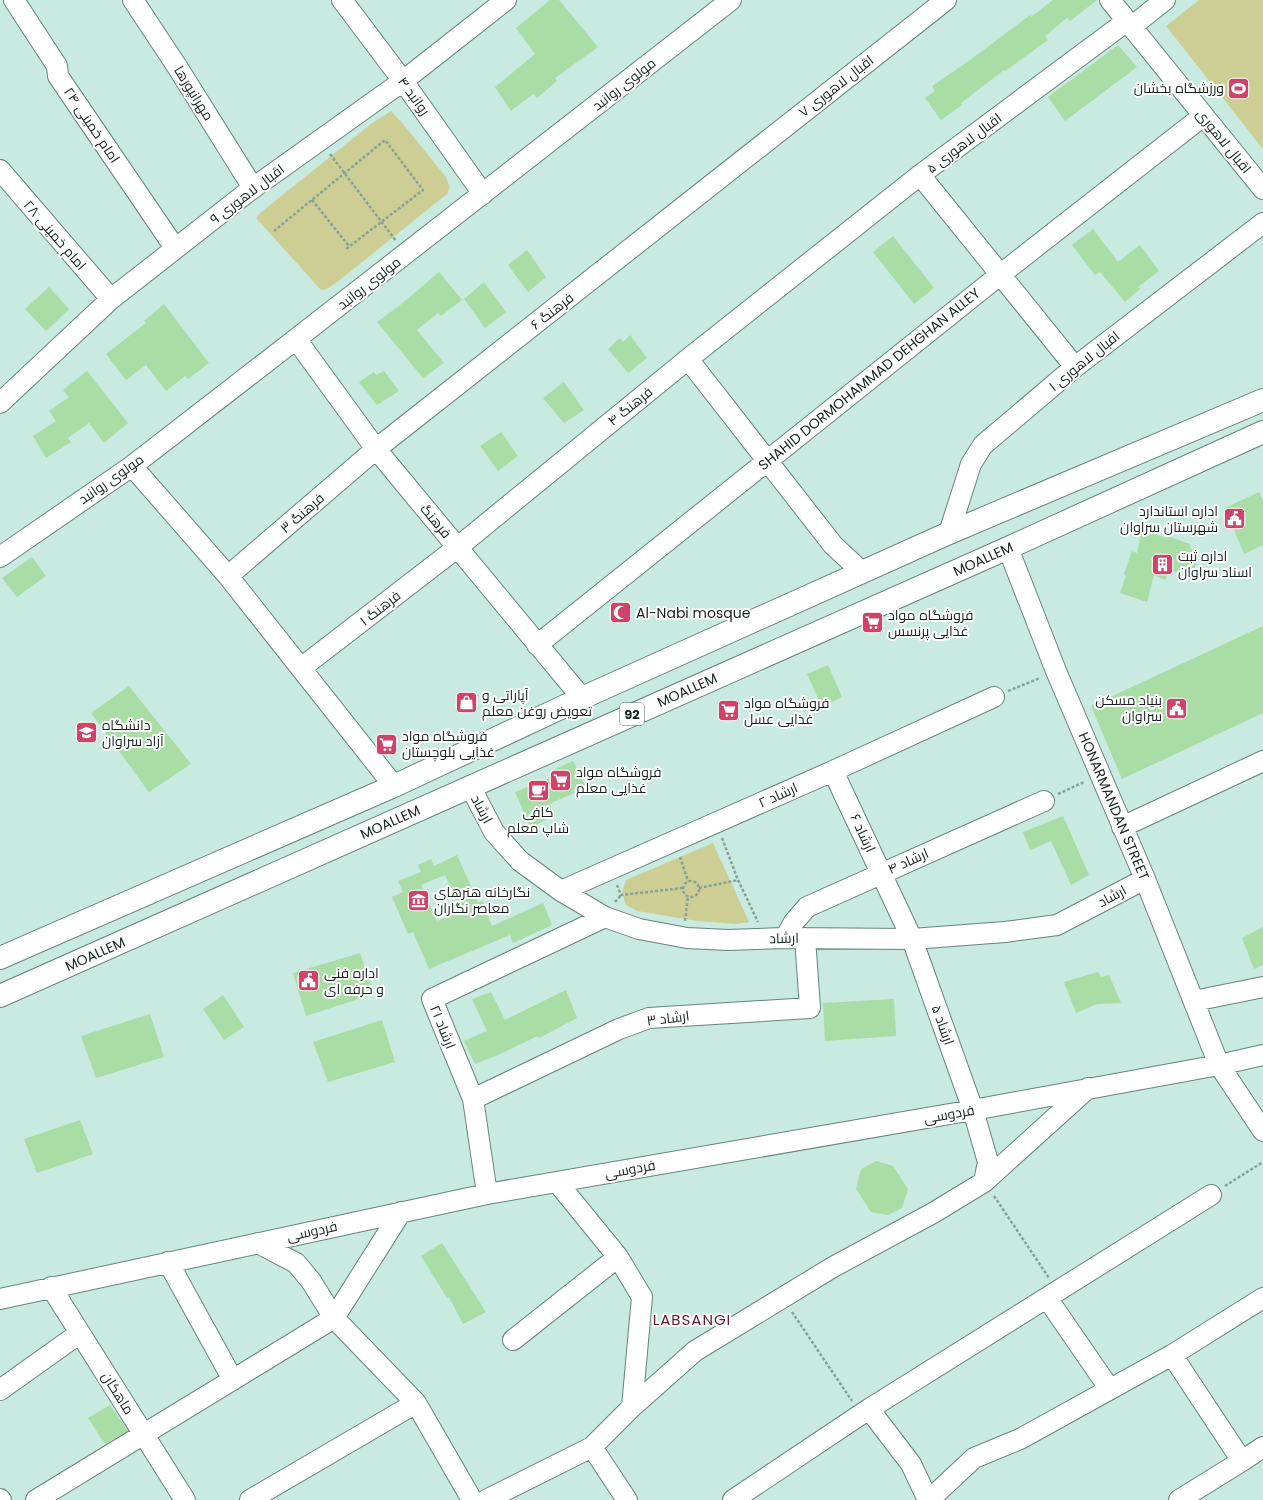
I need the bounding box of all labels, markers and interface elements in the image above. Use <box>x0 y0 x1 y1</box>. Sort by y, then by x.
street label: اقبال لاهوری ۷ <box>794 50 878 122</box>
street label: مولوی روانبد <box>588 53 660 115</box>
street label: مهرانپورها <box>169 62 219 124</box>
street label: روانبد ۴ <box>393 73 435 119</box>
sports icon: ورزشگاه بخشان <box>1226 75 1252 101</box>
place label: ورزشگاه بخشان <box>1134 78 1224 98</box>
street label: امام خمینی ۲۴ <box>59 83 125 167</box>
street label: اقبال لاهوری <box>1192 104 1256 178</box>
street label: اقبال لاهوری ۵ <box>922 108 1006 178</box>
street label: اقبال لاهوری ۹ <box>205 159 289 229</box>
street label: امام خمینی ۲۸ <box>19 196 91 274</box>
street label: مولوی روانبد <box>333 252 405 314</box>
street label: SHAHID DORMOHAMMAD DEHGHAN ALLEY <box>754 283 984 475</box>
street label: فرهنگ ۶ <box>526 288 578 334</box>
street label: اقبال لاهوری ۱ <box>1044 326 1124 396</box>
street label: فرهنگ ۴ <box>603 382 657 430</box>
street label: مولوی روانبد <box>74 449 148 509</box>
street label: فرهنگ ۳ <box>276 488 328 538</box>
street label: فرهنگ <box>416 499 456 543</box>
place label: اداره استاندارد شهرستان سراوان <box>1120 501 1218 537</box>
public building icon: اداره استاندارد شهرستان سراوان <box>1221 506 1247 532</box>
street label: MOALLEM <box>950 537 1016 581</box>
place label: اداره ثبت اسناد سراوان <box>1178 546 1252 582</box>
building icon: اداره ثبت اسناد سراوان <box>1149 551 1175 577</box>
street label: فرهنگ ۱ <box>355 586 405 630</box>
mosque icon: Al-Nabi mosque <box>608 600 634 626</box>
place label: Al-Nabi mosque <box>636 603 751 623</box>
place label: فروشگاه مواد غذایی پرنسس <box>888 605 973 641</box>
supermarket icon: فروشگاه مواد غذایی پرنسس <box>859 610 885 636</box>
street label: MOALLEM <box>654 668 720 712</box>
place label: آپاراتی و تعویض روغن معلم <box>482 685 592 721</box>
shop icon: آپاراتی و تعویض روغن معلم <box>453 690 479 716</box>
place label: بنیاد مسکن سراوان <box>1095 690 1162 726</box>
place label: فروشگاه مواد غذایی عسل <box>744 693 829 729</box>
public building icon: بنیاد مسکن سراوان <box>1164 695 1190 721</box>
supermarket icon: فروشگاه مواد غذایی عسل <box>716 698 742 724</box>
road number: 92 <box>620 703 644 725</box>
place label: دانشگاه آزاد سراوان <box>102 715 164 751</box>
school or university icon: دانشگاه آزاد سراوان <box>74 720 100 746</box>
place label: فروشگاه مواد غذایی بلوچستان <box>402 726 495 762</box>
street label: HONARMANDAN STREET <box>1074 729 1154 883</box>
supermarket icon: فروشگاه مواد غذایی بلوچستان <box>374 731 400 757</box>
place label: فروشگاه مواد غذایی معلم <box>576 762 661 798</box>
supermarket icon: فروشگاه مواد غذایی معلم <box>547 767 573 793</box>
cafe icon: کافی شاپ معلم <box>525 777 551 803</box>
street label: ارشاد ۲ <box>755 778 801 812</box>
street label: ارشاد <box>466 791 498 827</box>
street label: MOALLEM <box>357 800 423 844</box>
place label: کافی شاپ معلم <box>507 802 569 838</box>
street label: ارشاد ۶ <box>845 810 881 856</box>
street label: ارشاد ۴ <box>884 843 932 879</box>
street label: ارشاد <box>1094 880 1130 912</box>
place label: نگارخانه هنرهای معاصر نگاران <box>434 882 530 918</box>
museum icon: نگارخانه هنرهای معاصر نگاران <box>406 887 432 913</box>
street label: ارشاد <box>769 928 799 948</box>
street label: MOALLEM <box>62 932 128 976</box>
place label: اداره فنی و حرفه ای <box>324 963 384 999</box>
public building icon: اداره فنی و حرفه ای <box>296 968 322 994</box>
street label: ارشاد ۲۱ <box>425 1002 461 1052</box>
street label: ارشاد ۵ <box>927 1002 959 1048</box>
street label: ارشاد ۳ <box>645 1005 691 1031</box>
street label: فردوسی <box>922 1100 976 1128</box>
street label: فردوسی <box>603 1155 657 1183</box>
street label: فردوسی <box>285 1216 339 1246</box>
district label: LABSANGI <box>653 1309 731 1330</box>
street label: ماهکان <box>97 1368 139 1418</box>

